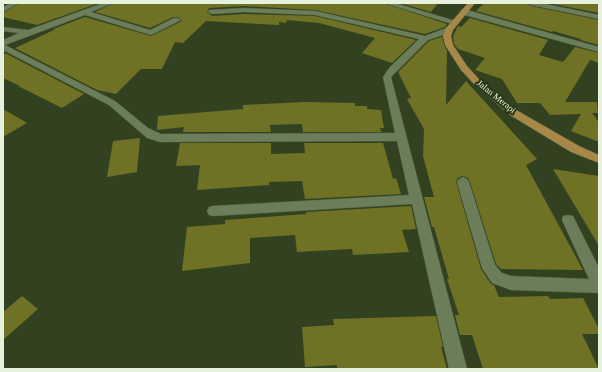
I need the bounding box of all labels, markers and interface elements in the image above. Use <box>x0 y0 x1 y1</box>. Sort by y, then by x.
street label: Jalan Merapi <box>474 78 518 116</box>

